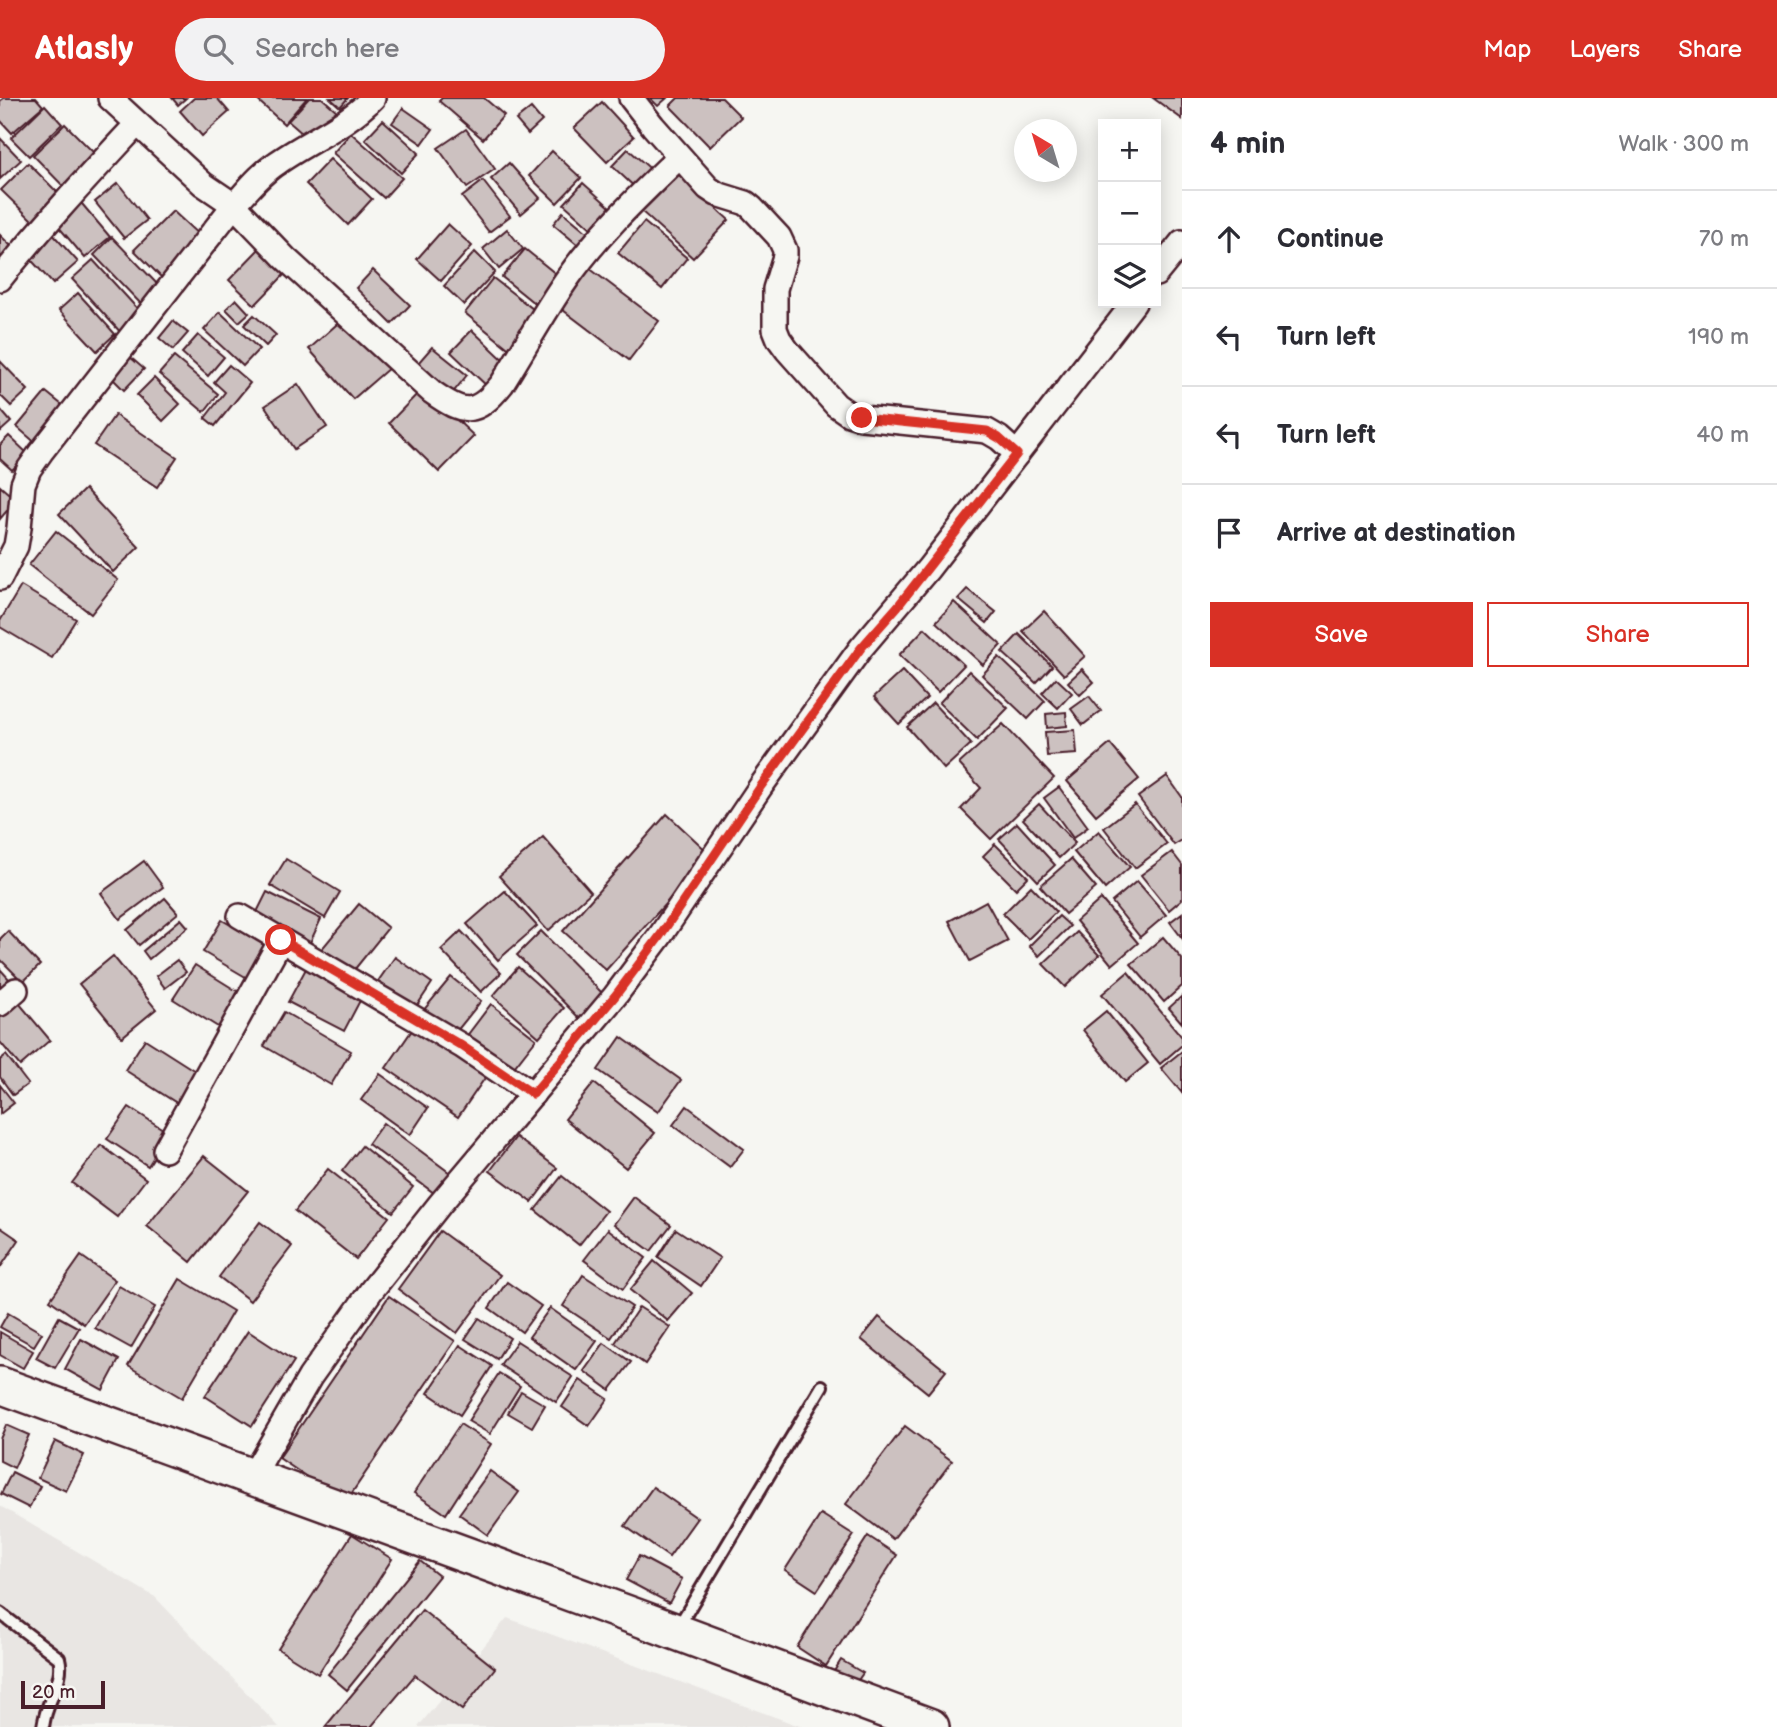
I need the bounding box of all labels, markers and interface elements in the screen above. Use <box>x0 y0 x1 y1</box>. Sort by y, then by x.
search box <box>175 18 665 81</box>
text: Atlasly <box>35 29 133 69</box>
icon: search <box>199 30 237 68</box>
text: Search here <box>255 34 399 65</box>
text: Map <box>1483 35 1531 64</box>
text: Layers <box>1569 35 1640 64</box>
text: Share <box>1678 35 1742 64</box>
north arrow <box>1014 119 1077 182</box>
map controls <box>1098 119 1161 308</box>
button: + <box>1098 119 1161 182</box>
text: 4 min <box>1210 126 1285 162</box>
text: Walk · 300 m <box>1618 130 1749 158</box>
button: − <box>1098 182 1161 245</box>
icon: ahead <box>1210 220 1248 258</box>
text: Continue <box>1277 224 1384 255</box>
text: 70 m <box>1699 225 1749 253</box>
button: layers <box>1098 245 1161 308</box>
icon: left <box>1210 318 1248 356</box>
text: Turn left <box>1277 322 1376 353</box>
text: 190 m <box>1688 323 1749 351</box>
route end <box>846 402 877 433</box>
icon: left <box>1210 416 1248 454</box>
text: Turn left <box>1277 420 1376 451</box>
text: 40 m <box>1696 421 1749 449</box>
icon: arrive <box>1210 514 1248 552</box>
text: Arrive at destination <box>1277 518 1516 549</box>
button: Save <box>1210 602 1473 667</box>
button: Share <box>1487 602 1749 667</box>
route start <box>265 924 296 955</box>
scale bar <box>21 1678 105 1710</box>
text: 20 m <box>32 1681 75 1704</box>

